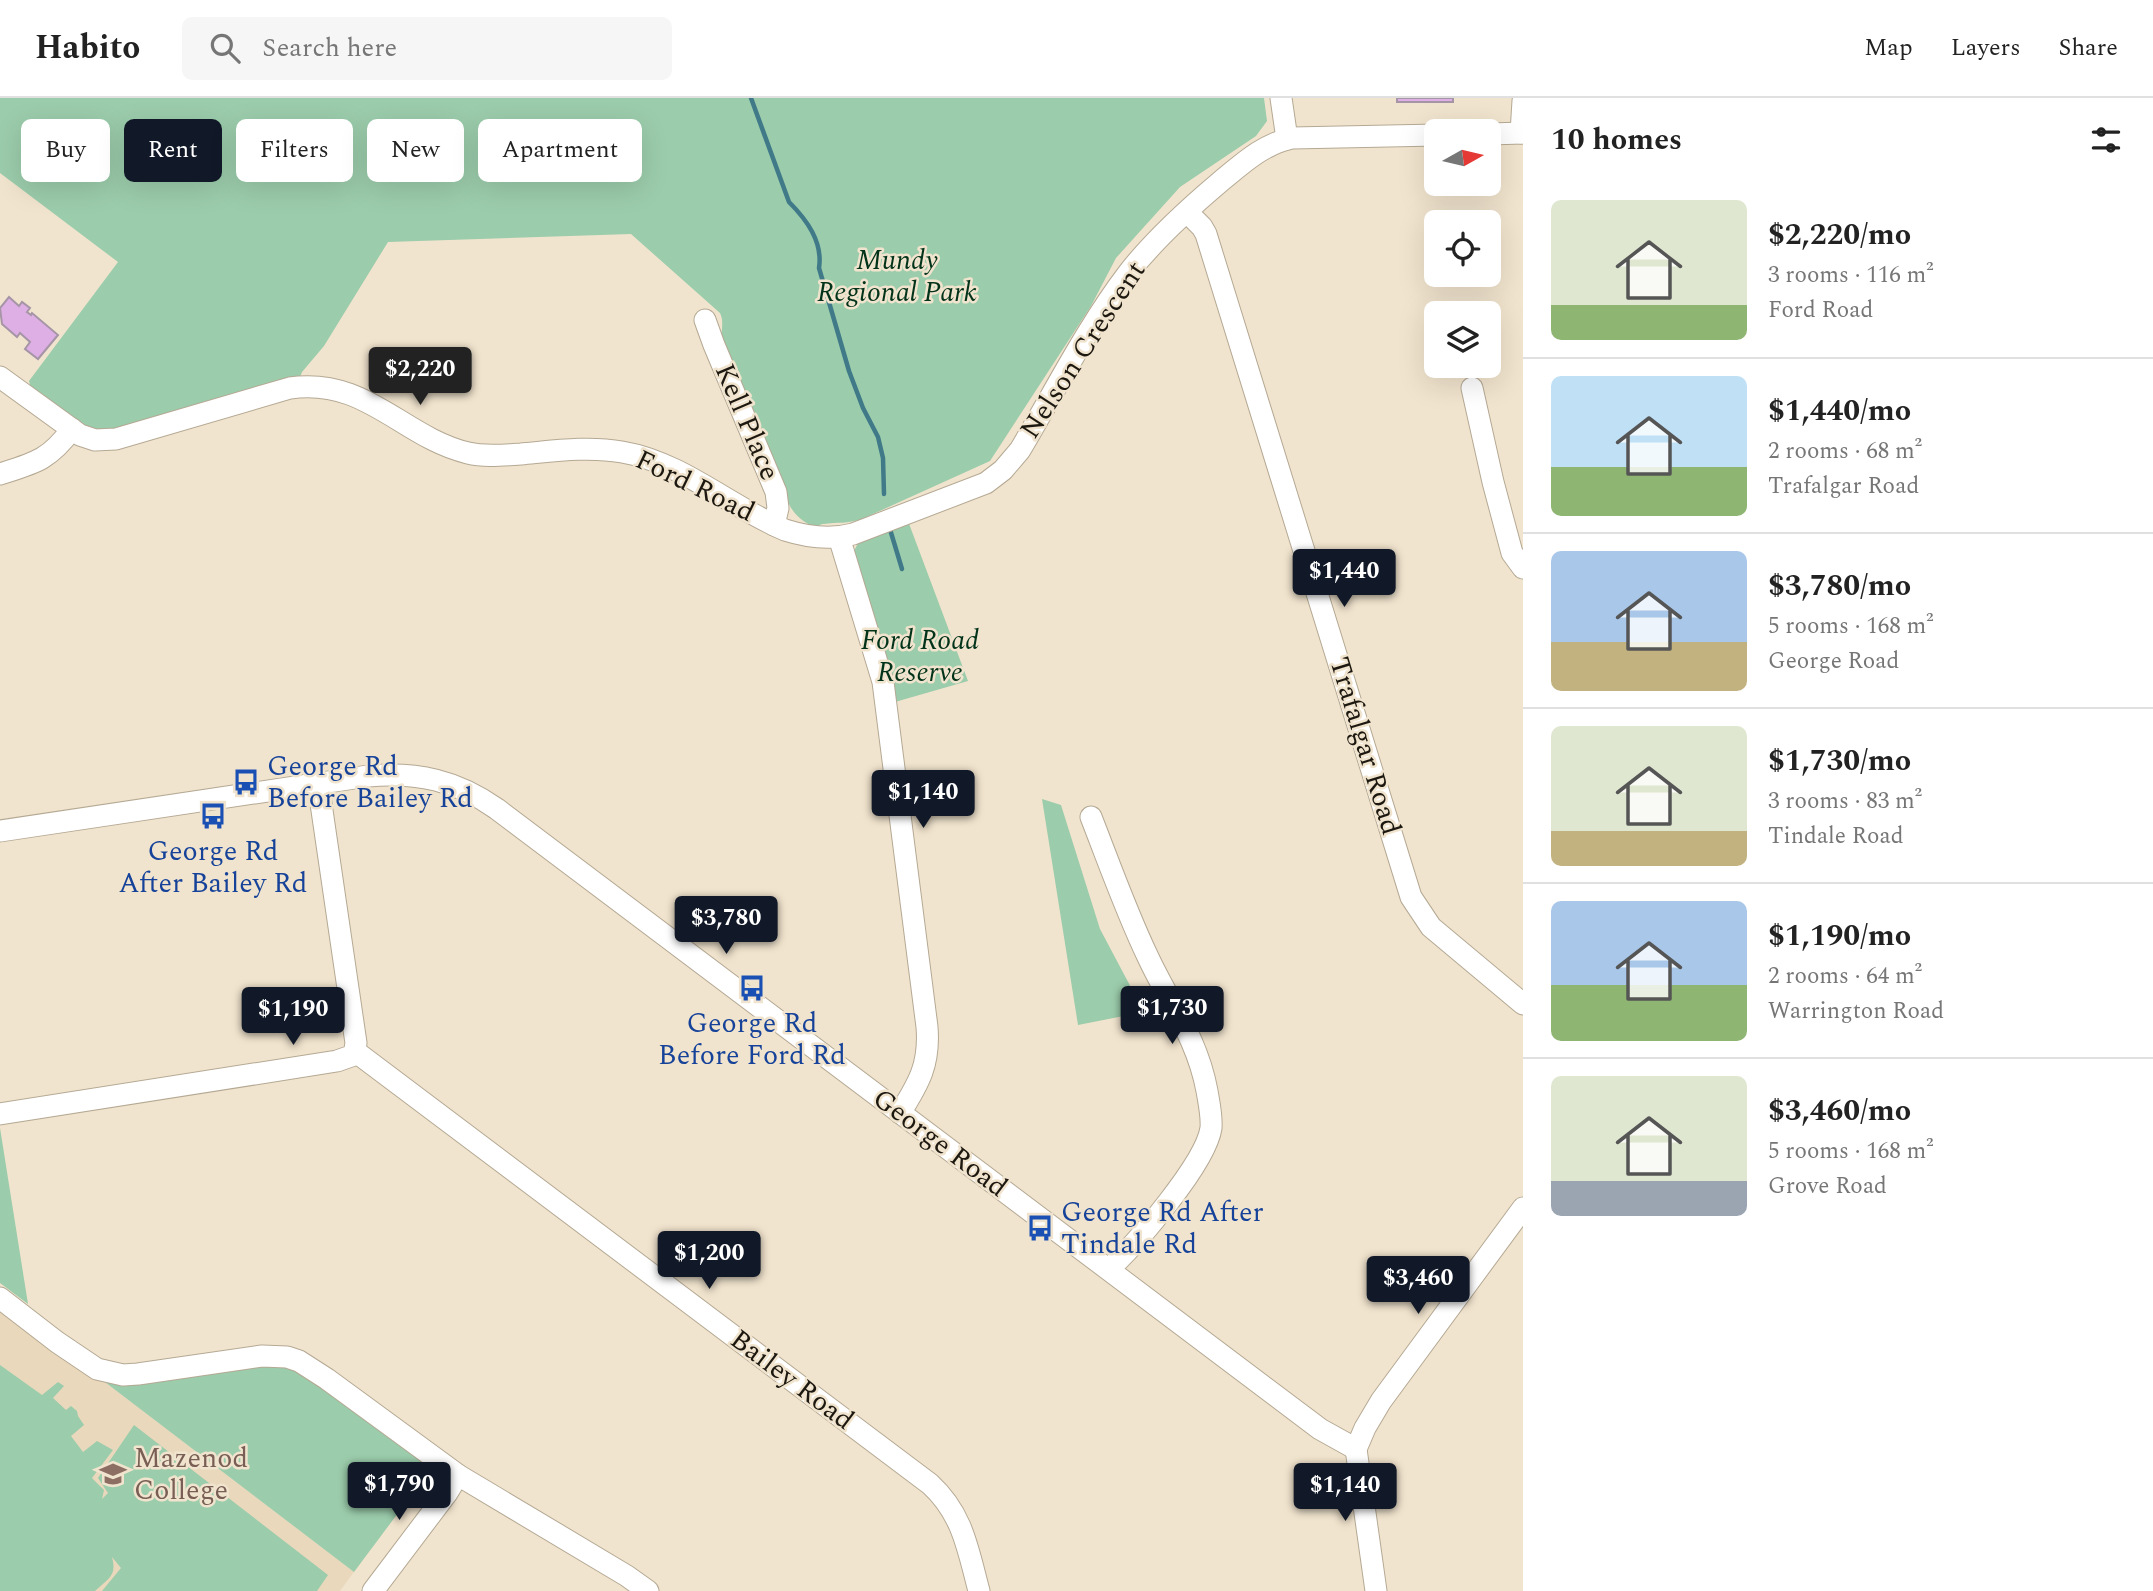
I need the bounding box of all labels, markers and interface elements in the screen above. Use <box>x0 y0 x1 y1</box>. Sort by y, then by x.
search box <box>182 17 672 80</box>
text: Habito <box>35 23 140 73</box>
text: Search here <box>262 28 397 68</box>
icon: search <box>206 29 244 67</box>
text: Map <box>1864 30 1913 66</box>
text: Layers <box>1951 30 2021 66</box>
text: Share <box>2059 30 2118 66</box>
text: 10 homes <box>1551 117 1682 163</box>
chip: Buy <box>21 119 110 182</box>
chip: Rent <box>124 119 222 182</box>
chip: Filters <box>236 119 353 182</box>
chip: New <box>367 119 464 182</box>
chip: Apartment <box>478 119 642 182</box>
north arrow <box>1424 119 1502 196</box>
map controls <box>1424 119 1501 378</box>
icon: filters <box>2087 121 2125 159</box>
button: locate <box>1424 210 1501 287</box>
text: $2,220/mo <box>1768 212 1911 258</box>
icon: home <box>1607 228 1691 312</box>
park label: Mundy Regional Park <box>817 239 977 314</box>
street label: Nelson Crescent <box>1009 252 1157 448</box>
text: 3 rooms · 116 m² <box>1768 258 1934 293</box>
text: Ford Road <box>1768 293 1873 328</box>
button: layers <box>1424 301 1501 378</box>
pin: $2,220 <box>363 348 477 407</box>
text: $2,220 <box>385 352 455 387</box>
street label: Kell Place <box>703 357 791 487</box>
text: $1,440/mo <box>1768 388 1911 434</box>
icon: home <box>1607 404 1691 488</box>
text: 2 rooms · 68 m² <box>1768 434 1922 469</box>
street label: Ford Road <box>628 439 762 533</box>
text: Trafalgar Road <box>1768 469 1919 504</box>
pin: $1,440 <box>1287 550 1401 609</box>
text: $1,440 <box>1309 554 1379 589</box>
text: $3,780/mo <box>1768 563 1911 609</box>
icon: home <box>1607 579 1691 663</box>
text: 5 rooms · 168 m² <box>1768 609 1934 644</box>
park label: Ford Road Reserve <box>861 619 979 694</box>
text: George Road <box>1768 644 1899 679</box>
street label: Trafalgar Road <box>1318 652 1412 840</box>
text: $1,730/mo <box>1768 738 1911 784</box>
place label: George Rd Before Bailey Rd <box>267 745 473 820</box>
icon: home <box>1607 754 1691 838</box>
bus stop icon: George Rd Before Bailey Rd <box>231 767 261 797</box>
pin: $1,140 <box>866 770 980 830</box>
text: $1,140 <box>888 775 958 810</box>
text: 3 rooms · 83 m² <box>1768 784 1922 819</box>
bus stop icon: George Rd After Bailey Rd <box>198 801 228 831</box>
text: Tindale Road <box>1768 819 1904 854</box>
place label: George Rd After Bailey Rd <box>119 830 307 905</box>
pin: $3,780 <box>669 896 783 956</box>
text: $3,780 <box>691 901 761 936</box>
text: $1,190/mo <box>1768 913 1911 959</box>
icon: home <box>1607 929 1691 1013</box>
text: 2 rooms · 64 m² <box>1768 959 1922 994</box>
bus stop icon: George Rd Before Ford Rd <box>737 973 767 1003</box>
pin: $1,730 <box>1115 986 1229 1046</box>
pin: $1,190 <box>236 988 350 1047</box>
text: $1,730 <box>1137 991 1207 1026</box>
text: $1,190 <box>258 992 328 1027</box>
text: Warrington Road <box>1768 994 1944 1029</box>
place label: George Rd Before Ford Rd <box>658 1002 846 1077</box>
street label: George Road <box>863 1078 1017 1208</box>
text: $3,460/mo <box>1768 1088 1911 1134</box>
icon: home <box>1607 1104 1691 1188</box>
text: 5 rooms · 168 m² <box>1768 1134 1934 1169</box>
text: Grove Road <box>1768 1169 1887 1204</box>
place label: George Rd After Tindale Rd <box>1061 1191 1264 1266</box>
bus stop icon: George Rd After Tindale Rd <box>1025 1213 1055 1243</box>
pin: $1,200 <box>652 1232 766 1291</box>
text: $1,200 <box>674 1236 744 1271</box>
pin: $3,460 <box>1361 1256 1475 1316</box>
text: $3,460 <box>1383 1261 1453 1296</box>
street label: Bailey Road <box>721 1319 863 1441</box>
place label: Mazenod College <box>134 1437 248 1512</box>
school or university icon: Mazenod College <box>98 1459 128 1489</box>
pin: $1,790 <box>342 1462 456 1522</box>
pin: $1,140 <box>1288 1464 1402 1523</box>
text: $1,790 <box>364 1467 434 1502</box>
text: $1,140 <box>1310 1468 1380 1503</box>

